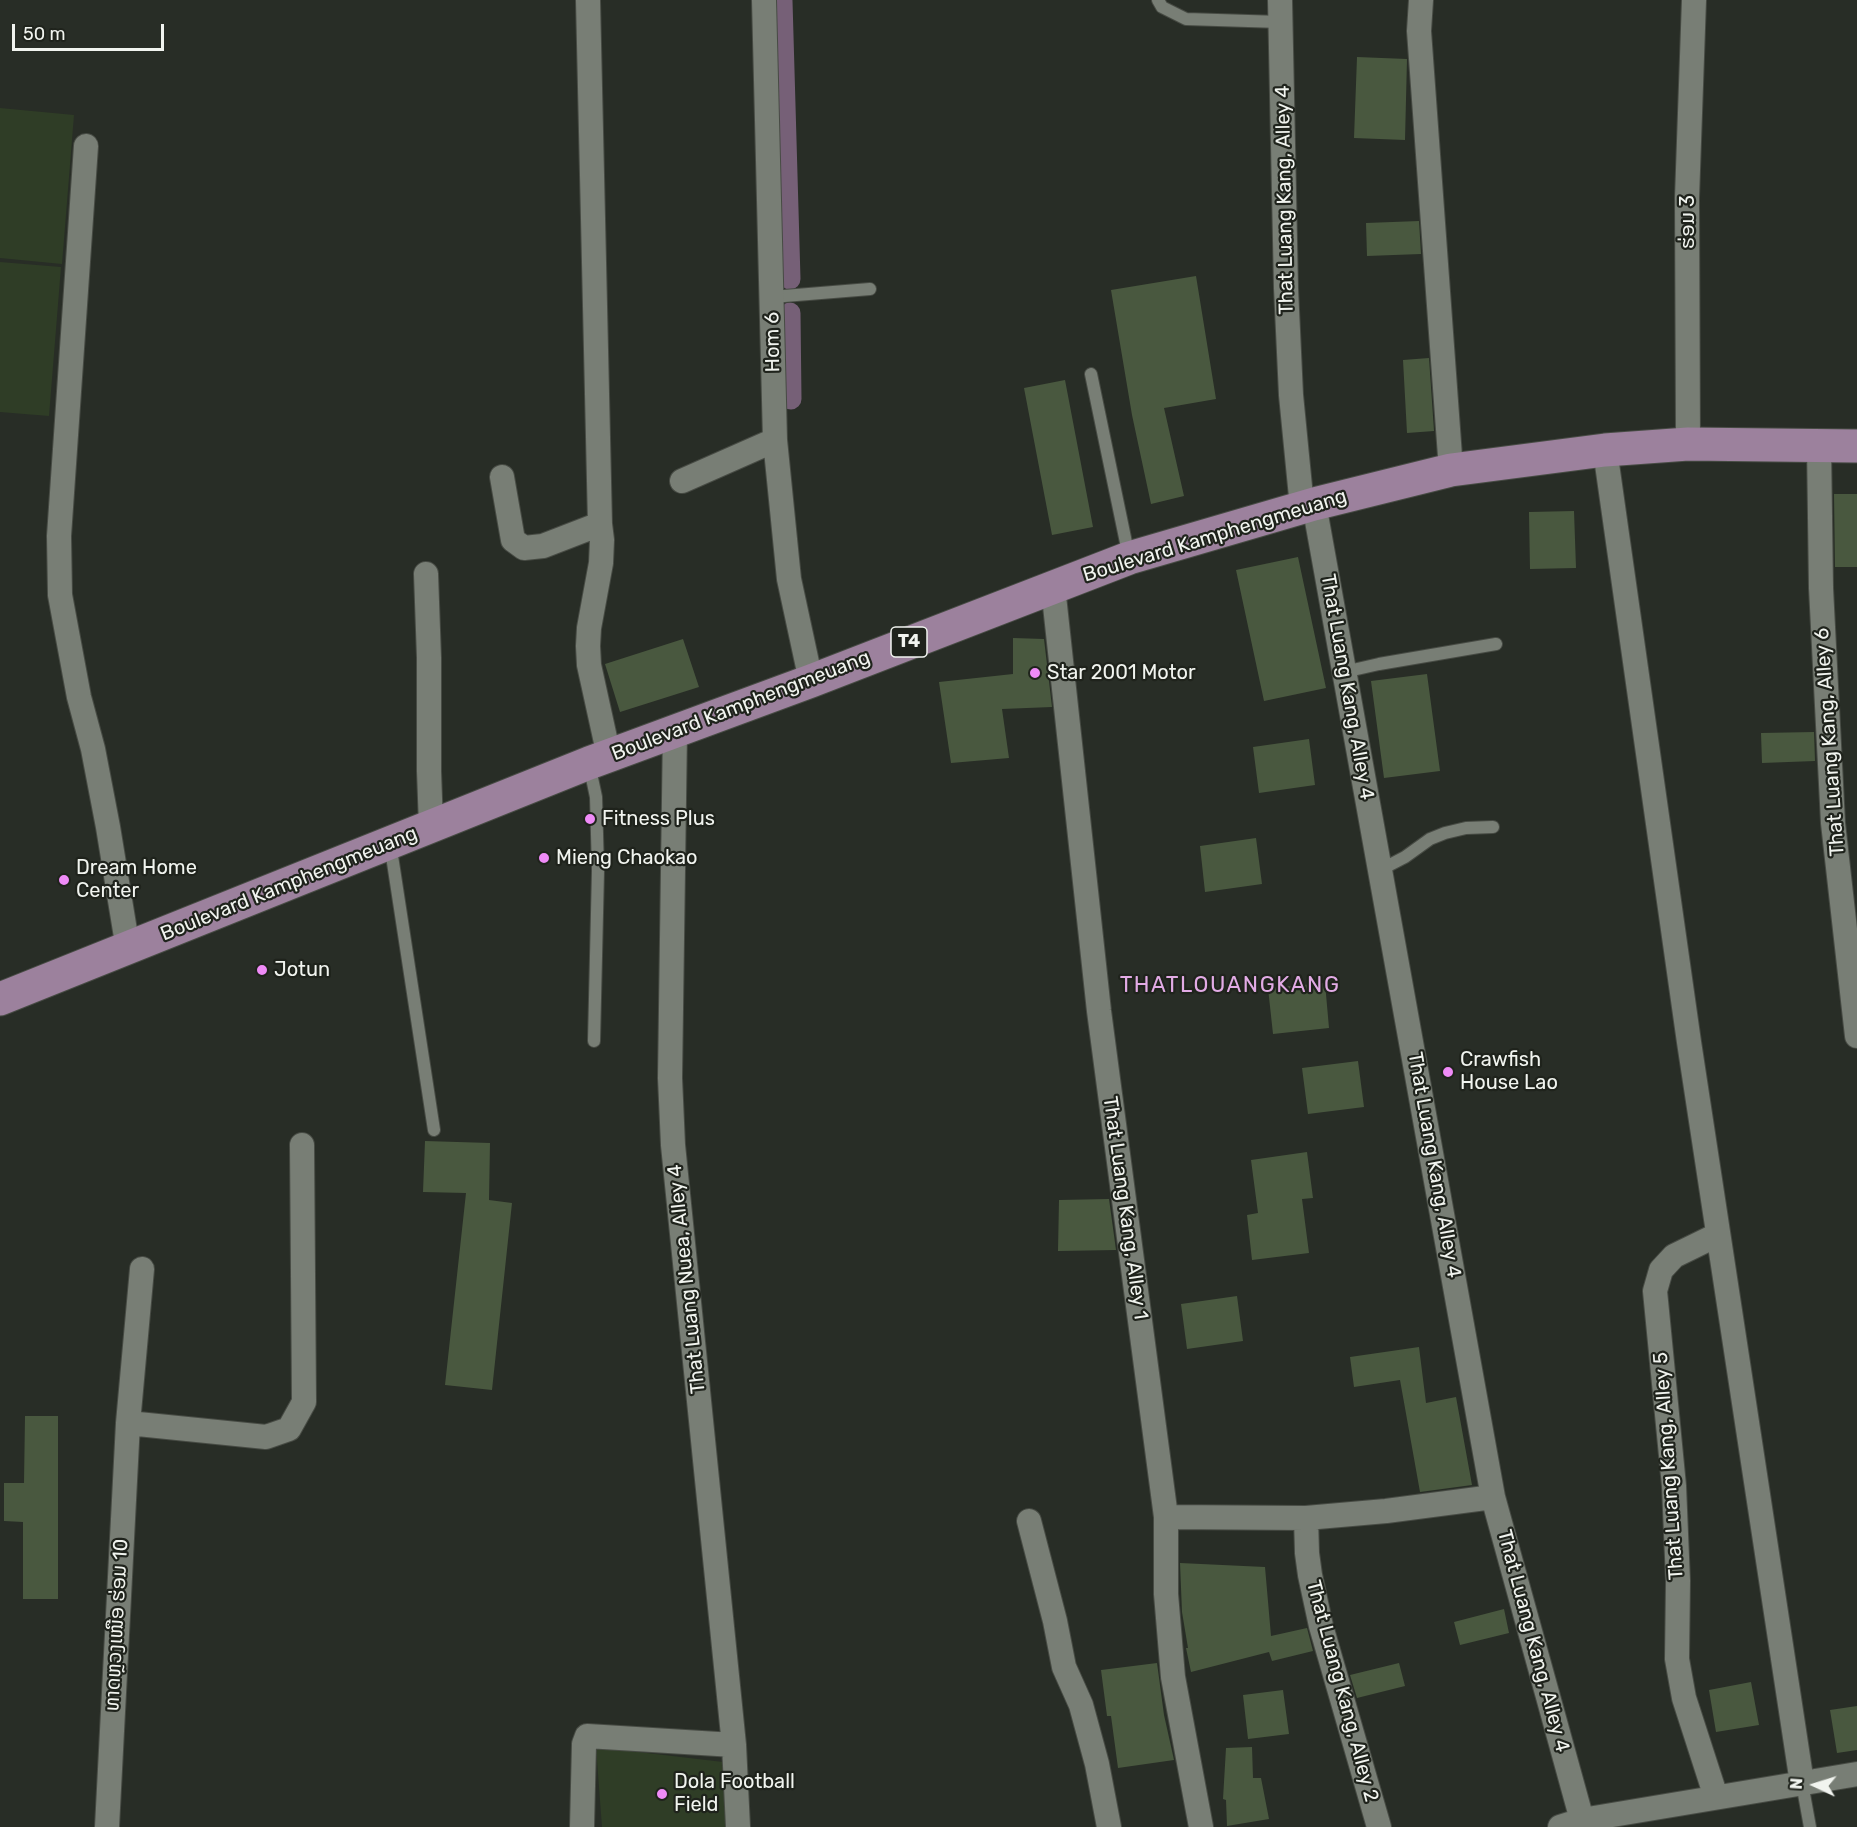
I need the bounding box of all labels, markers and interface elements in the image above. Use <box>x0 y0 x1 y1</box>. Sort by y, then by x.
scale bar <box>15 12 166 50</box>
text: 50 m <box>23 23 66 45</box>
street label: That Luang Kang, Alley 4 <box>1271 85 1299 315</box>
street label: ຮ່ອມ 3 <box>1676 195 1700 249</box>
street label: Hom 6 <box>760 312 786 372</box>
street label: Boulevard Kamphengmeuang <box>1080 484 1350 588</box>
street label: That Luang Kang, Alley 4 <box>1315 572 1379 802</box>
road number: T4 <box>891 627 927 657</box>
street label: That Luang Kang, Alley 6 <box>1810 627 1850 857</box>
street label: Boulevard Kamphengmeuang <box>608 646 874 766</box>
place label: Star 2001 Motor <box>1047 661 1196 685</box>
marker: Star 2001 Motor <box>1028 666 1042 680</box>
place label: Fitness Plus <box>602 807 715 831</box>
marker: Fitness Plus <box>583 812 597 826</box>
street label: Boulevard Kamphengmeuang <box>157 821 421 947</box>
place label: Mieng Chaokao <box>556 846 698 870</box>
marker: Mieng Chaokao <box>537 851 551 865</box>
place label: Dream Home Center <box>76 856 197 903</box>
marker: Dream Home Center <box>57 873 71 887</box>
place label: Jotun <box>274 958 330 982</box>
marker: Jotun <box>255 963 269 977</box>
district label: THATLOUANGKANG <box>1120 973 1340 999</box>
place label: Crawfish House Lao <box>1460 1048 1558 1095</box>
street label: That Luang Kang, Alley 4 <box>1402 1050 1466 1280</box>
marker: Crawfish House Lao <box>1441 1065 1455 1079</box>
street label: That Luang Kang, Alley 1 <box>1097 1095 1153 1321</box>
street label: That Luang Nuea, Alley 4 <box>663 1163 711 1395</box>
street label: That Luang Kang, Alley 5 <box>1649 1351 1689 1581</box>
street label: That Luang Kang, Alley 4 <box>1492 1527 1574 1755</box>
street label: ທາດຫຼວງເໜືອ ຮ່ອມ 10 <box>100 1538 134 1712</box>
street label: That Luang Kang, Alley 2 <box>1301 1578 1383 1804</box>
north arrow <box>1785 1755 1845 1815</box>
place label: Dola Football Field <box>674 1770 795 1817</box>
text: N <box>1787 1777 1806 1790</box>
marker: Dola Football Field <box>655 1787 669 1801</box>

